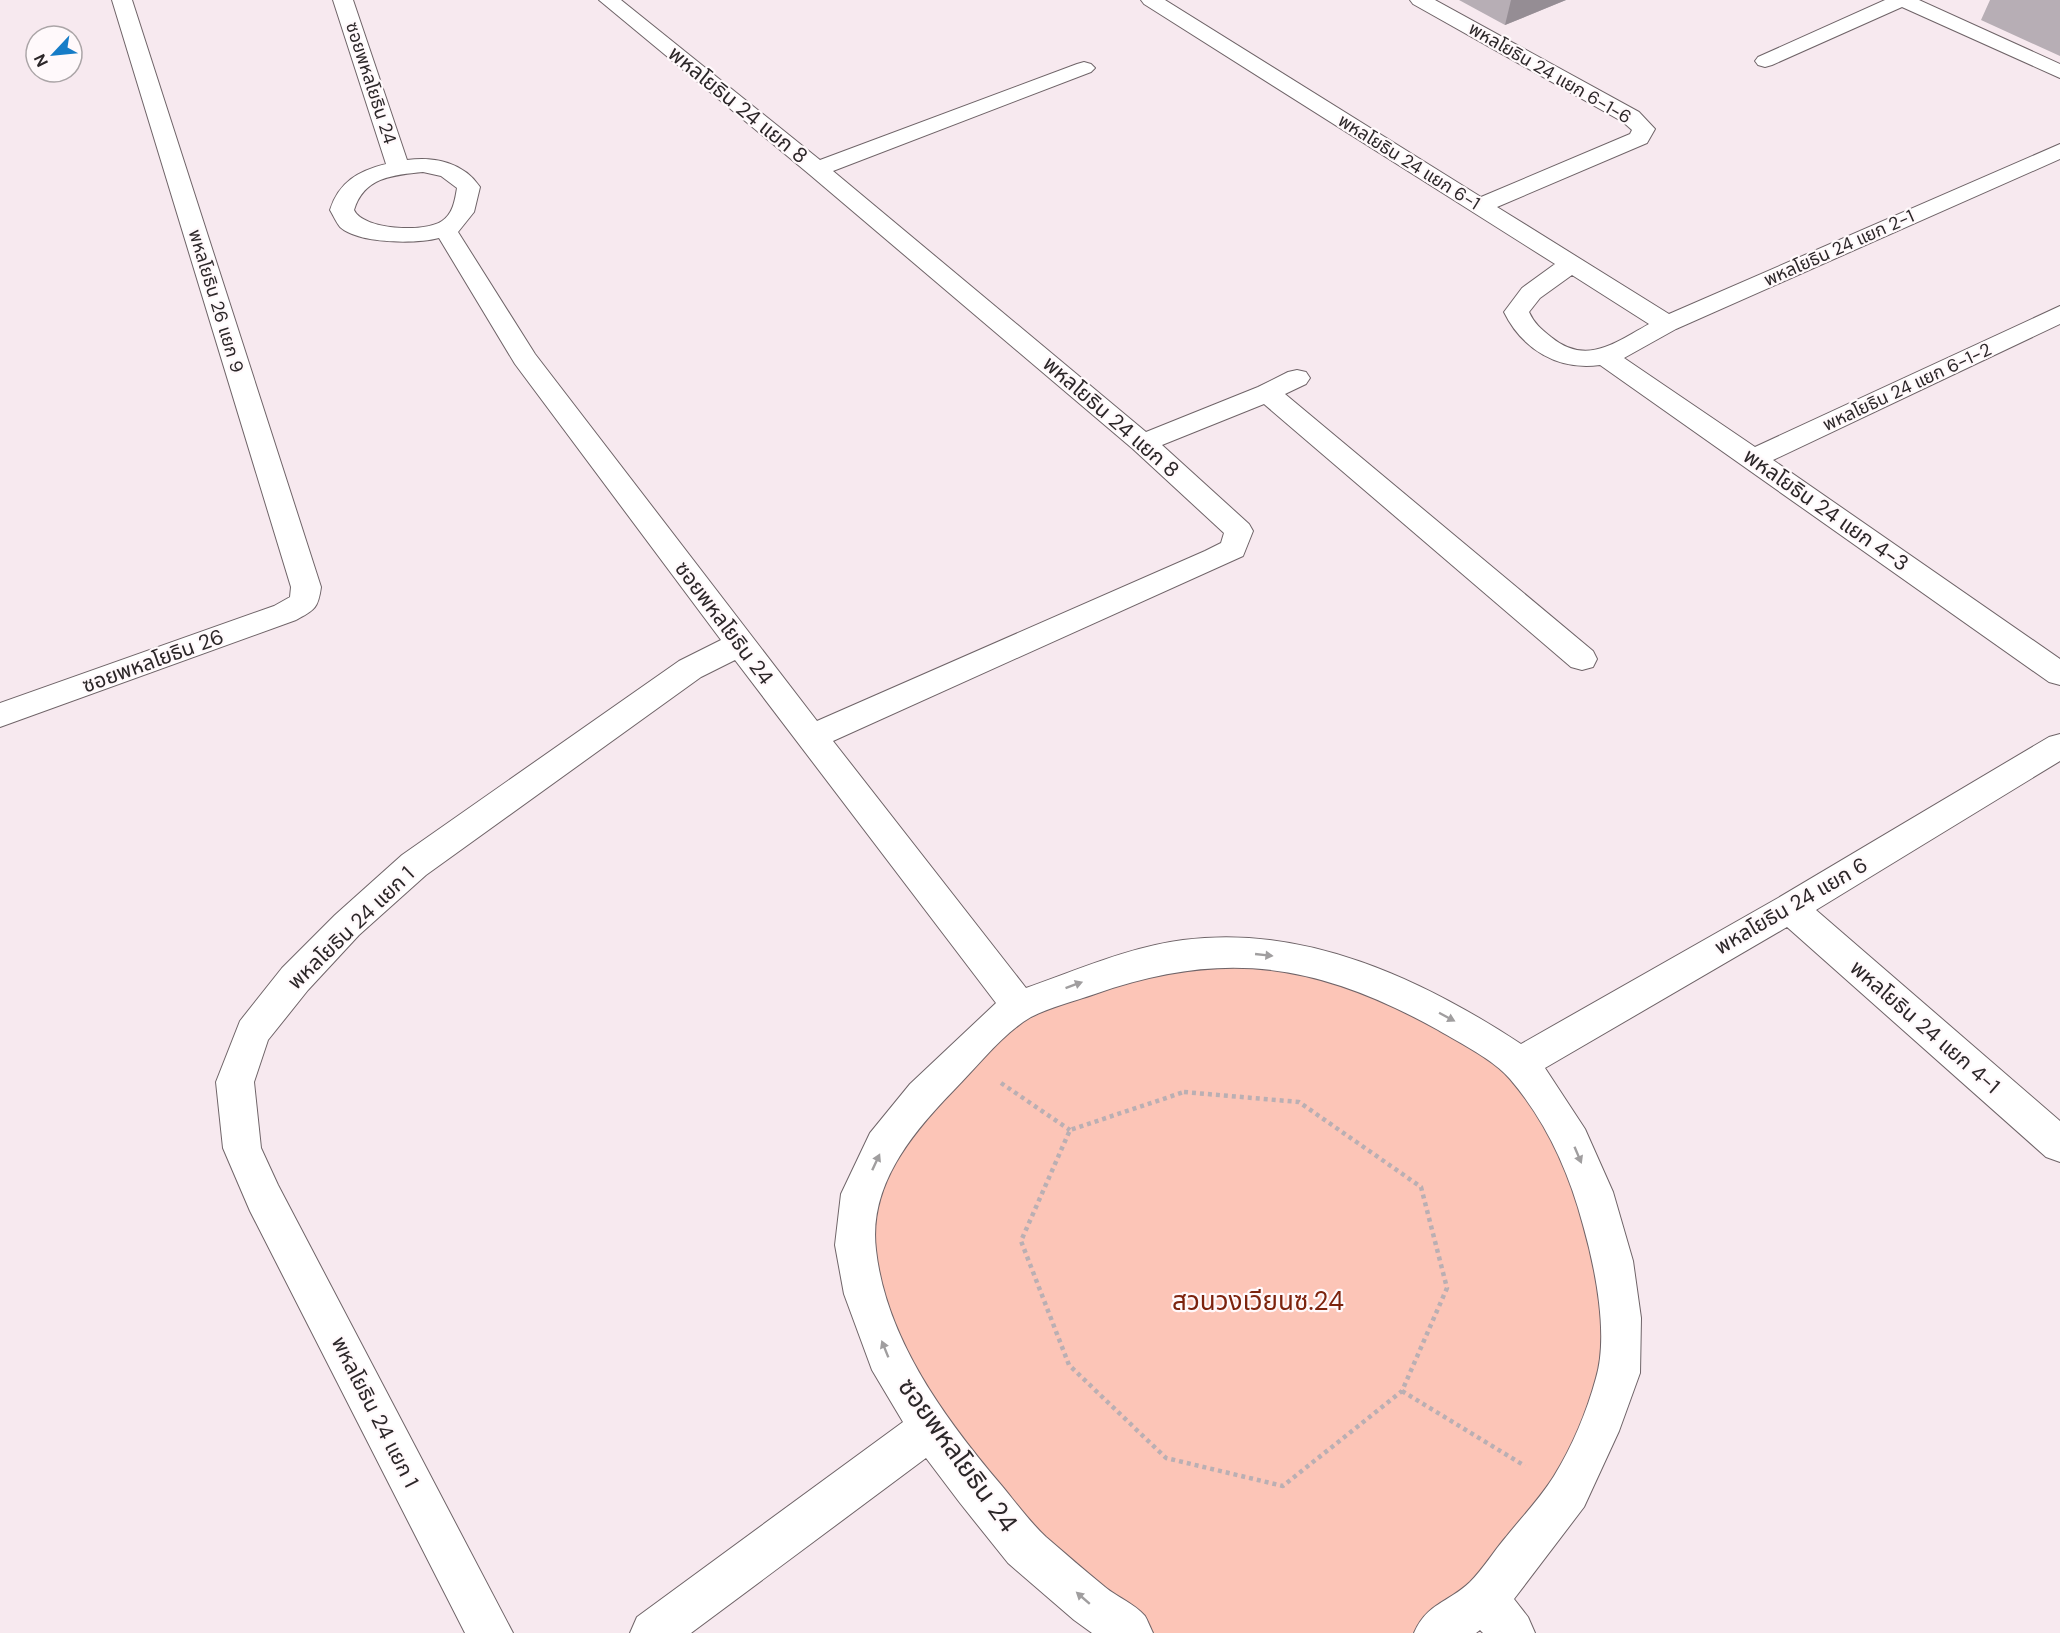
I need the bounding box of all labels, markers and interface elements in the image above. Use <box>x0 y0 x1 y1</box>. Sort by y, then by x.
street label: พหลโยธิน 24 แยก 6-1-6 <box>1464 17 1636 129</box>
street label: ซอยพหลโยธิน 24 <box>340 19 402 147</box>
north arrow <box>24 24 84 84</box>
street label: พหลโยธิน 24 แยก 8 <box>662 40 814 170</box>
text: N <box>29 51 53 70</box>
street label: พหลโยธิน 24 แยก 6-1 <box>1333 109 1485 215</box>
street label: พหลโยธิน 24 แยก 2-1 <box>1760 204 1918 292</box>
street label: พหลโยธิน 26 แยก 9 <box>183 227 249 375</box>
street label: พหลโยธิน 24 แยก 6-1-2 <box>1819 337 1995 437</box>
street label: พหลโยธิน 24 แยก 8 <box>1037 350 1185 484</box>
street label: พหลโยธิน 24 แยก 4-3 <box>1738 442 1914 578</box>
street label: ซอยพหลโยธิน 24 <box>668 556 780 691</box>
street label: ซอยพหลโยธิน 26 <box>78 622 228 700</box>
street label: พหลโยธิน 24 แยก 6 <box>1709 851 1873 961</box>
street label: พหลโยธิน 24 แยก 1 <box>282 860 420 996</box>
one-way arrow <box>1255 950 1274 960</box>
street label: พหลโยธิน 24 แยก 4-1 <box>1844 954 2006 1100</box>
one-way arrow <box>1065 980 1083 990</box>
one-way arrow <box>1439 1012 1456 1022</box>
one-way arrow <box>1573 1146 1583 1164</box>
one-way arrow <box>871 1153 881 1171</box>
park label: สวนวงเวียนซ.24 <box>1172 1284 1344 1318</box>
street label: พหลโยธิน 24 แยก 1 <box>325 1332 425 1492</box>
one-way arrow <box>880 1339 890 1357</box>
street label: ซอยพหลโยธิน 24 <box>890 1371 1026 1539</box>
one-way arrow <box>1076 1592 1091 1605</box>

